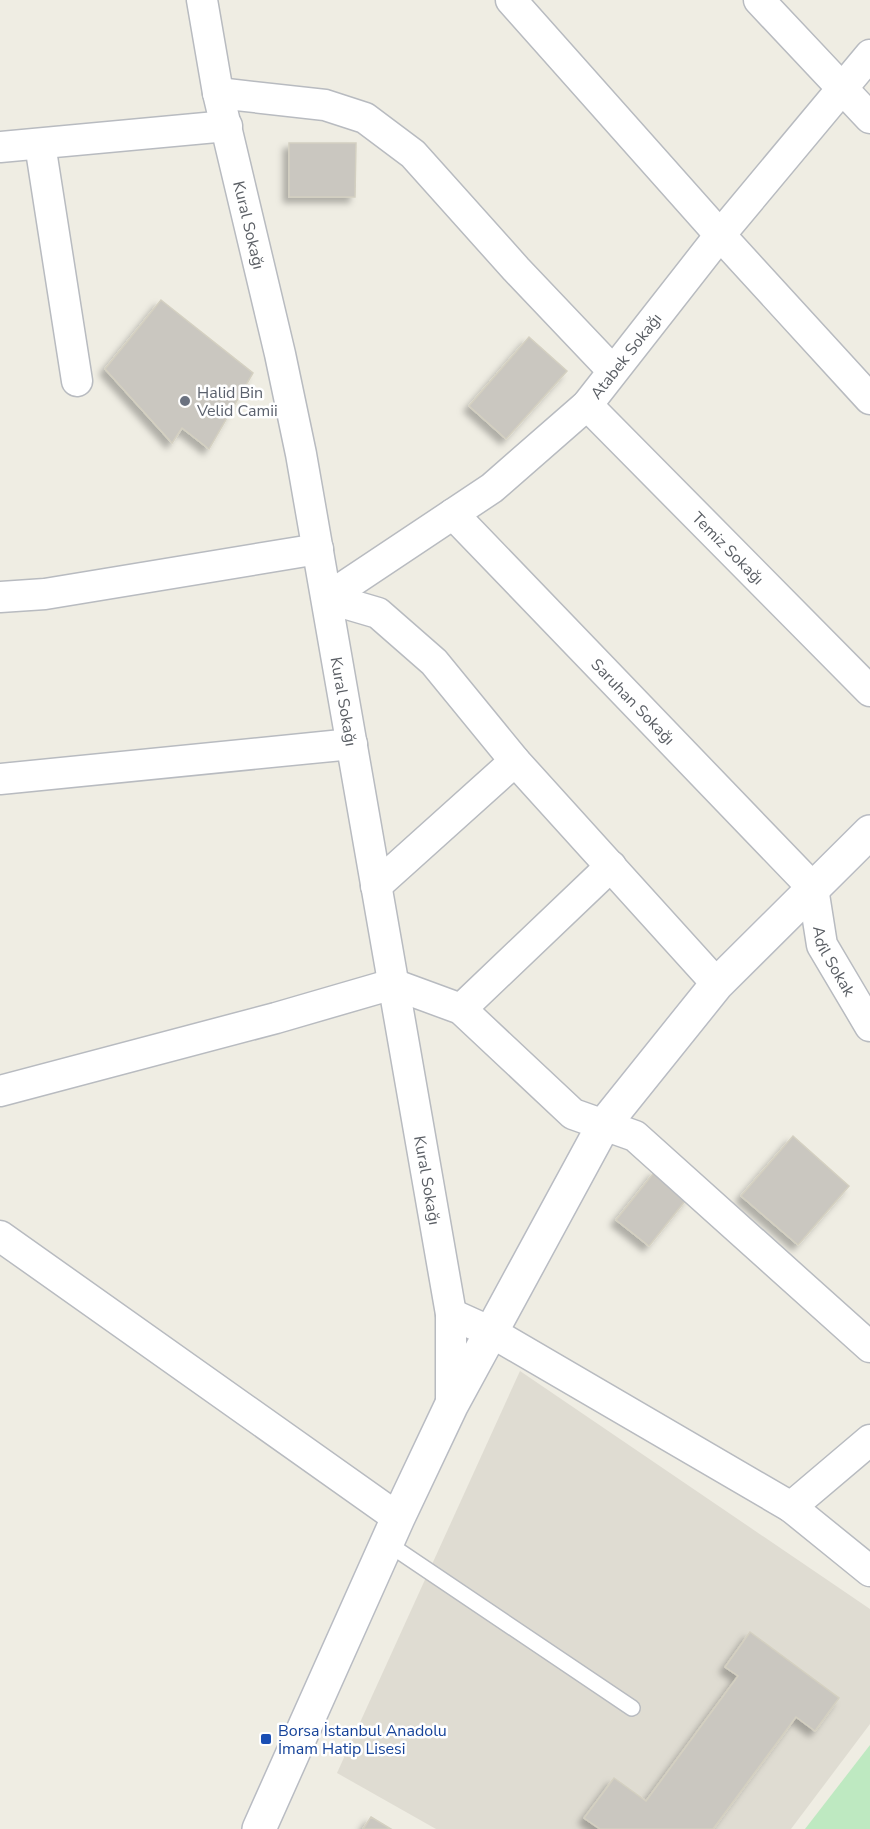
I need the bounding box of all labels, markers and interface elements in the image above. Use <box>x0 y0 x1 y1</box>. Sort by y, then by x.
street label: Kural Sokağı <box>227 179 269 272</box>
street label: Atabek Sokağı <box>586 309 667 404</box>
place label: Halid Bin Velid Camii <box>196 382 278 422</box>
marker: Halid Bin Velid Camii <box>178 394 192 408</box>
street label: Temiz Sokağı <box>687 507 769 590</box>
street label: Saruhan Sokağı <box>586 654 679 750</box>
street label: Kural Sokağı <box>325 655 362 748</box>
street label: Adil Sokak <box>807 925 860 1001</box>
street label: Kural Sokağı <box>408 1134 445 1227</box>
place label: Borsa İstanbul Anadolu İmam Hatip Lisesi <box>278 1720 447 1760</box>
marker: Borsa İstanbul Anadolu İmam Hatip Lisesi <box>259 1732 273 1746</box>

